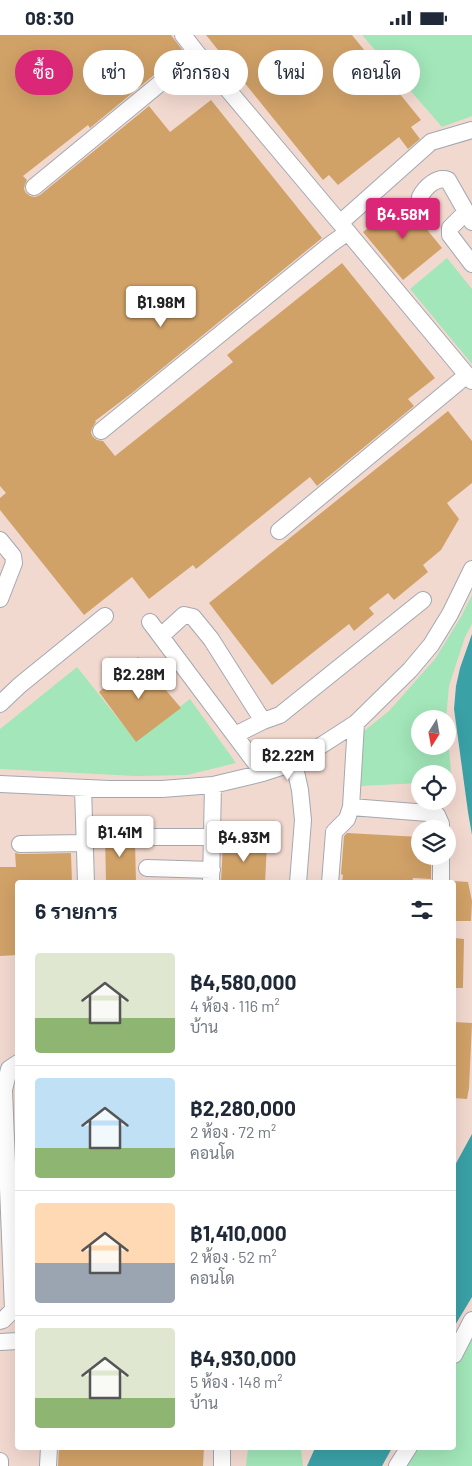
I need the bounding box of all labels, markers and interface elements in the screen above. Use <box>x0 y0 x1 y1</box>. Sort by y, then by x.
text: 08:30 <box>25 6 74 29</box>
chip: ซื้อ <box>15 50 73 95</box>
chip: เช่า <box>83 50 144 95</box>
chip: ตัวกรอง <box>154 50 248 95</box>
chip: ใหม่ <box>258 50 323 95</box>
chip: คอนโด <box>333 50 420 95</box>
pin: ฿4.58M <box>362 197 444 240</box>
text: ฿4.58M <box>377 204 429 223</box>
pin: ฿1.98M <box>120 285 202 328</box>
text: ฿1.98M <box>137 292 185 311</box>
pin: ฿2.28M <box>98 657 180 700</box>
text: ฿2.28M <box>113 664 165 683</box>
north arrow <box>411 710 456 755</box>
map controls <box>411 710 456 865</box>
pin: ฿2.22M <box>247 739 329 781</box>
text: ฿2.22M <box>262 745 314 764</box>
button: locate <box>411 765 456 810</box>
pin: ฿1.41M <box>79 815 161 858</box>
button: layers <box>411 820 456 865</box>
pin: ฿4.93M <box>203 821 285 863</box>
text: ฿1.41M <box>98 822 142 841</box>
text: ฿4.93M <box>218 827 270 846</box>
icon: filters <box>408 896 436 924</box>
text: 6 รายการ <box>35 898 118 923</box>
text: ฿4,580,000 <box>190 969 297 994</box>
icon: home <box>75 973 135 1033</box>
text: 4 ห้อง · 116 m² <box>190 996 280 1015</box>
text: บ้าน <box>190 1017 218 1036</box>
text: ฿2,280,000 <box>190 1095 296 1120</box>
icon: home <box>75 1098 135 1158</box>
text: 2 ห้อง · 72 m² <box>190 1122 276 1141</box>
text: คอนโด <box>190 1143 235 1162</box>
text: ฿1,410,000 <box>190 1220 287 1245</box>
icon: home <box>75 1223 135 1283</box>
text: 2 ห้อง · 52 m² <box>190 1247 277 1266</box>
text: คอนโด <box>190 1268 235 1287</box>
text: ฿4,930,000 <box>190 1345 296 1370</box>
icon: home <box>75 1348 135 1408</box>
text: 5 ห้อง · 148 m² <box>190 1372 282 1391</box>
text: บ้าน <box>190 1393 218 1412</box>

